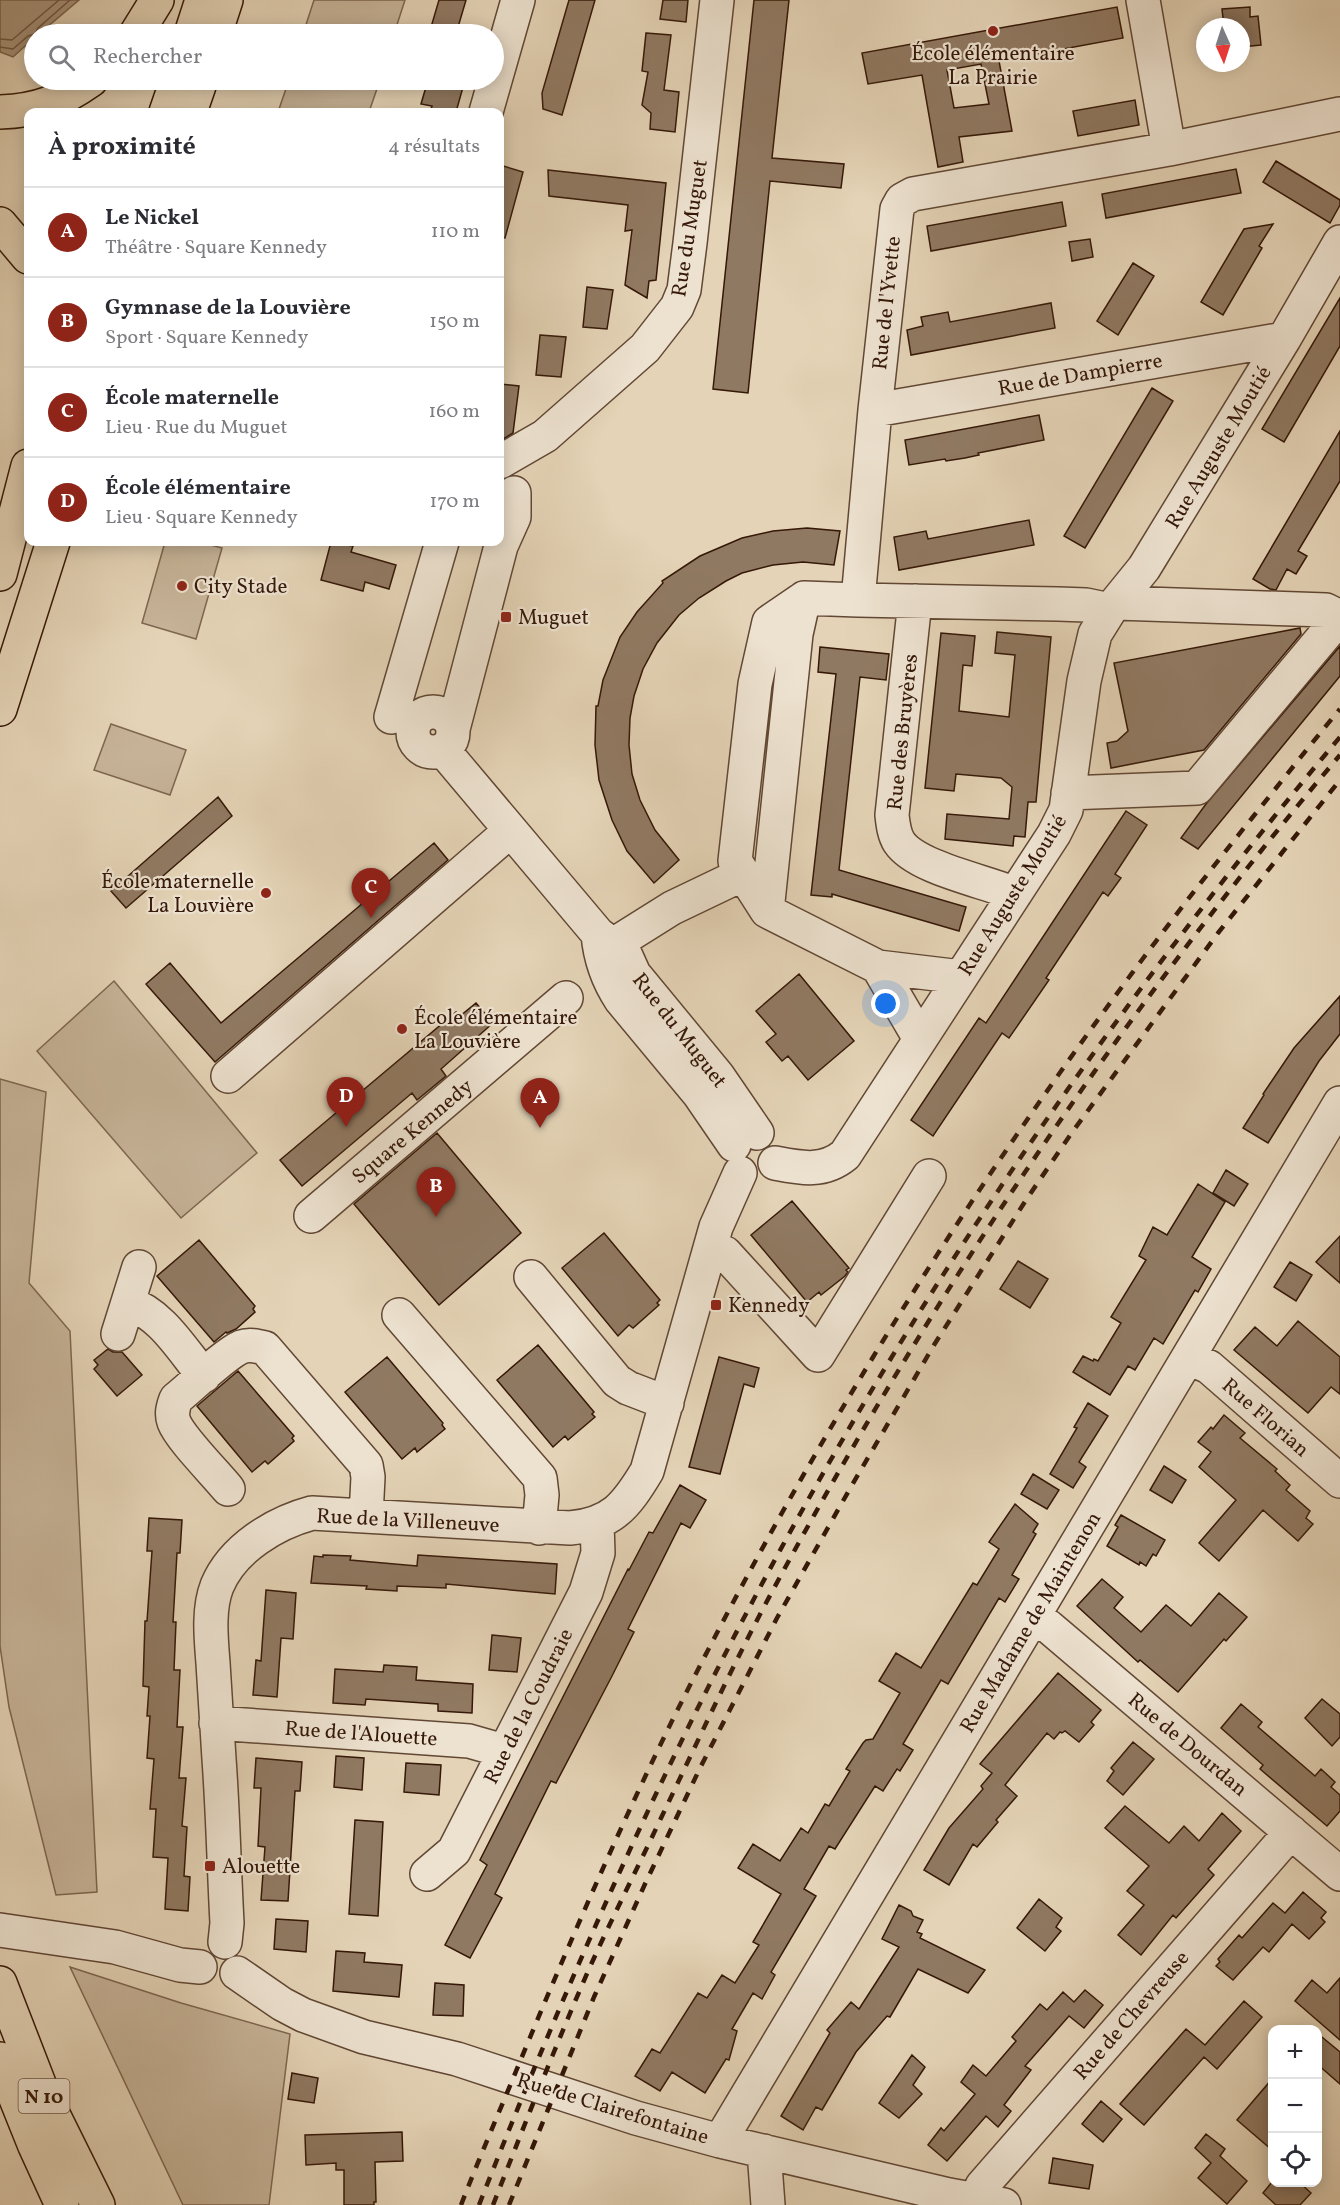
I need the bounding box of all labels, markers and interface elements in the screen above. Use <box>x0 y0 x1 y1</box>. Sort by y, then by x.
north arrow <box>1196 18 1250 72</box>
search box <box>24 24 504 90</box>
marker: École élémentaire La Prairie <box>986 24 1000 38</box>
place label: École élémentaire La Prairie <box>911 40 1075 93</box>
icon: search <box>45 41 78 74</box>
text: Rechercher <box>93 42 202 73</box>
text: À proximité <box>48 129 196 165</box>
text: 4 résultats <box>388 133 480 161</box>
street label: Rue du Muguet <box>665 157 716 299</box>
text: Le Nickel <box>105 203 199 234</box>
text: A <box>60 218 75 246</box>
text: 110 m <box>431 218 480 246</box>
text: Théâtre · Square Kennedy <box>105 234 327 262</box>
street label: Rue de l'Yvette <box>866 235 909 372</box>
text: Gymnase de la Louvière <box>105 293 351 324</box>
text: B <box>61 308 74 336</box>
text: 150 m <box>429 308 480 336</box>
text: Sport · Square Kennedy <box>105 324 308 352</box>
street label: Rue de Dampierre <box>996 347 1165 404</box>
street label: Rue Auguste Moutié <box>1159 361 1279 535</box>
text: École maternelle <box>105 383 279 414</box>
text: C <box>61 398 74 426</box>
text: 160 m <box>428 398 480 426</box>
text: Lieu · Rue du Muguet <box>105 414 287 442</box>
text: École élémentaire <box>105 473 291 504</box>
text: D <box>60 488 75 516</box>
text: 170 m <box>430 488 480 516</box>
text: Lieu · Square Kennedy <box>105 504 298 532</box>
place label: City Stade <box>194 573 288 602</box>
marker: City Stade <box>175 579 189 593</box>
place label: Muguet <box>518 604 589 633</box>
marker: Muguet <box>499 610 513 624</box>
street label: Rue des Bruyères <box>881 652 926 812</box>
street label: Rue Auguste Moutié <box>952 810 1075 982</box>
place label: École maternelle La Louvière <box>101 868 254 921</box>
pin: C <box>352 868 391 918</box>
marker: École maternelle La Louvière <box>259 886 273 900</box>
street label: Rue du Muguet <box>625 967 733 1095</box>
your location <box>871 989 900 1018</box>
place label: École élémentaire La Louvière <box>414 1004 578 1057</box>
marker: École élémentaire La Louvière <box>395 1022 409 1036</box>
street label: Square Kennedy <box>346 1072 480 1191</box>
pin: D <box>326 1078 366 1127</box>
pin: A <box>520 1078 560 1128</box>
pin: B <box>416 1168 456 1217</box>
place label: Kennedy <box>728 1292 810 1321</box>
marker: Kennedy <box>709 1298 723 1312</box>
street label: Rue Florian <box>1215 1372 1315 1464</box>
street label: Rue de la Villeneuve <box>316 1502 500 1541</box>
street label: Rue Madame de Maintenon <box>954 1507 1109 1739</box>
street label: Rue de la Coudraie <box>478 1624 581 1790</box>
street label: Rue de Dourdan <box>1121 1686 1253 1804</box>
street label: Rue de l'Alouette <box>284 1715 438 1754</box>
place label: Alouette <box>222 1853 300 1882</box>
marker: Alouette <box>203 1859 217 1873</box>
street label: Rue de Chevreuse <box>1068 1945 1197 2087</box>
map controls <box>1268 2025 1322 2187</box>
button: + <box>1268 2025 1322 2079</box>
street label: Rue de Clairefontaine <box>513 2066 712 2152</box>
road number: N 10 <box>18 2079 70 2113</box>
button: − <box>1268 2079 1322 2133</box>
button: locate <box>1268 2133 1322 2187</box>

